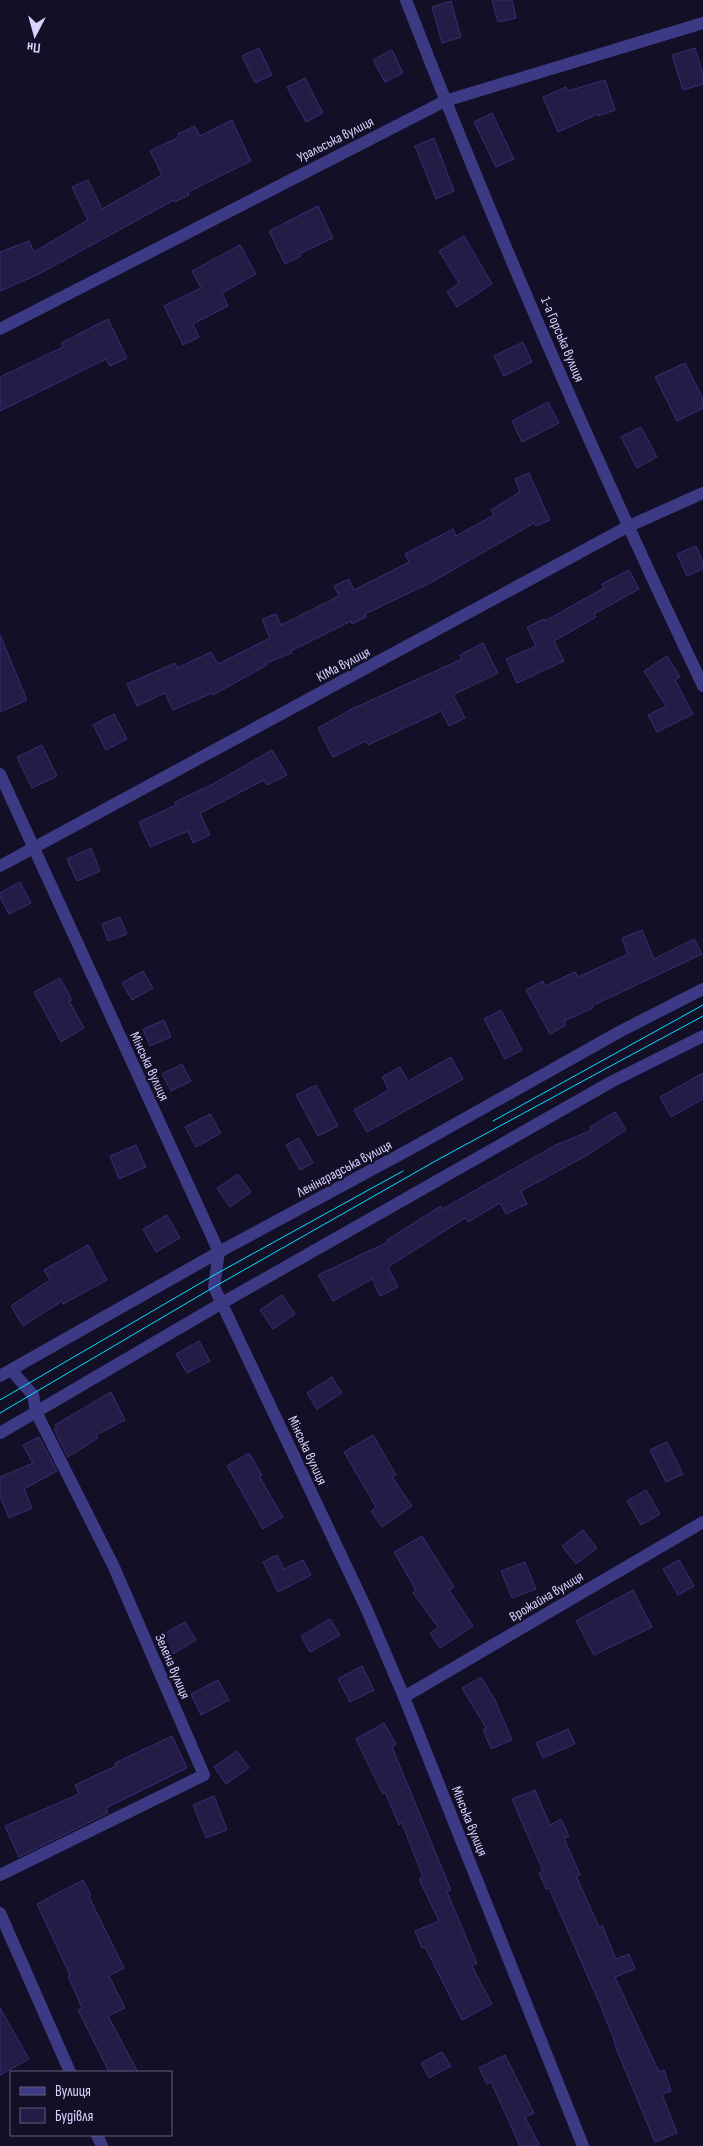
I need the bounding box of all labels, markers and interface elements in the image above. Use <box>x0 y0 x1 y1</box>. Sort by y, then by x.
north arrow <box>10 10 60 60</box>
text: Пн <box>26 38 41 57</box>
street label: Уральська вулиця <box>294 113 376 166</box>
street label: 1-а Горська вулиця <box>537 294 588 384</box>
street label: КІМа вулиця <box>314 643 373 686</box>
street label: Мінська вулиця <box>126 1029 173 1103</box>
street label: Ленінградська вулиця <box>293 1136 395 1201</box>
street label: Мінська вулиця <box>284 1413 331 1487</box>
street label: Врожайна вулиця <box>506 1568 586 1625</box>
street label: Зелена вулиця <box>151 1631 194 1701</box>
street label: Мінська вулиця <box>448 1784 491 1859</box>
legend <box>10 2071 172 2136</box>
text: Вулиця <box>55 2082 91 2101</box>
text: Будівля <box>55 2107 94 2126</box>

